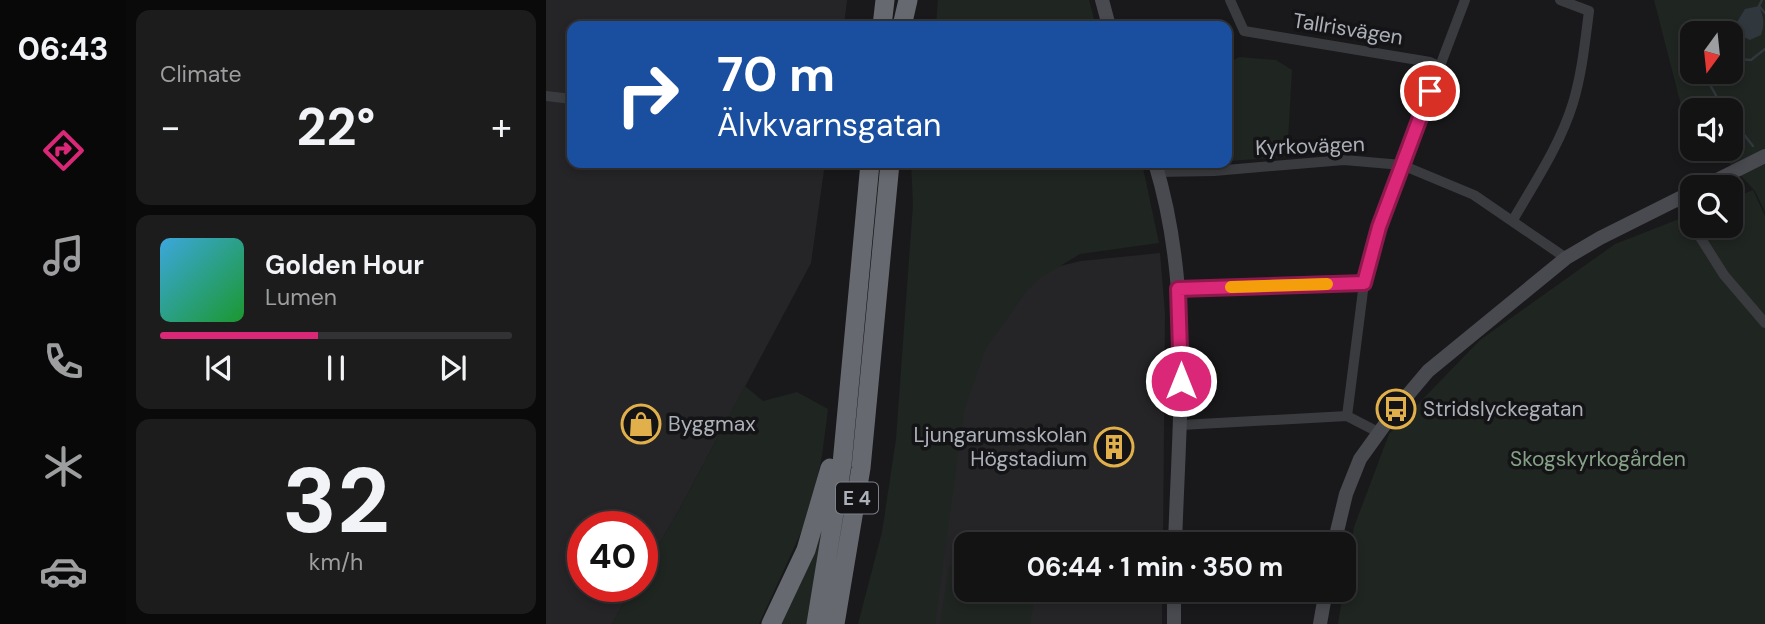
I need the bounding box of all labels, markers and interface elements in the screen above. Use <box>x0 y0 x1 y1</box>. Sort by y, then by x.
street label: Tallrisvägen <box>1291 6 1405 52</box>
north arrow <box>1680 21 1743 84</box>
map controls <box>1680 21 1743 238</box>
text: 06:43 <box>17 28 109 70</box>
text: 70 m <box>717 42 835 106</box>
icon: right <box>602 49 693 140</box>
text: Climate <box>160 59 242 89</box>
pin <box>1400 61 1460 121</box>
icon: arrive <box>1411 72 1449 110</box>
text: 22° <box>297 93 375 161</box>
button: sound <box>1680 98 1743 161</box>
text: − <box>160 102 181 152</box>
text: + <box>491 102 512 152</box>
text: Älvkvarnsgatan <box>717 104 941 146</box>
icon: directions <box>39 126 88 175</box>
street label: Kyrkovägen <box>1255 130 1365 162</box>
button: search <box>1680 175 1743 238</box>
icon: music <box>39 231 88 280</box>
text: Golden Hour <box>265 248 424 282</box>
text: Lumen <box>265 282 337 312</box>
icon: phone <box>39 337 88 386</box>
position arrow <box>1144 344 1218 418</box>
icon: previous <box>200 349 238 387</box>
icon: pause <box>317 349 355 387</box>
icon: next <box>434 349 472 387</box>
bus stop icon: Stridslyckegatan <box>1375 388 1417 430</box>
place label: Stridslyckegatan <box>1423 395 1584 423</box>
shop icon: Byggmax <box>620 403 662 445</box>
place label: Byggmax <box>668 410 756 438</box>
place label: Ljungarumsskolan Högstadium <box>914 421 1087 473</box>
building icon: Ljungarumsskolan Högstadium <box>1093 426 1135 468</box>
icon: climate <box>39 442 88 491</box>
text: 32 <box>282 442 390 560</box>
park label: Skogskyrkogården <box>1510 445 1686 473</box>
road number: E 4 <box>836 482 878 513</box>
speed limit sign: 40 <box>567 511 658 602</box>
icon: car <box>39 547 88 596</box>
text: km/h <box>309 547 363 577</box>
text: 06:44 · 1 min · 350 m <box>1027 550 1283 584</box>

